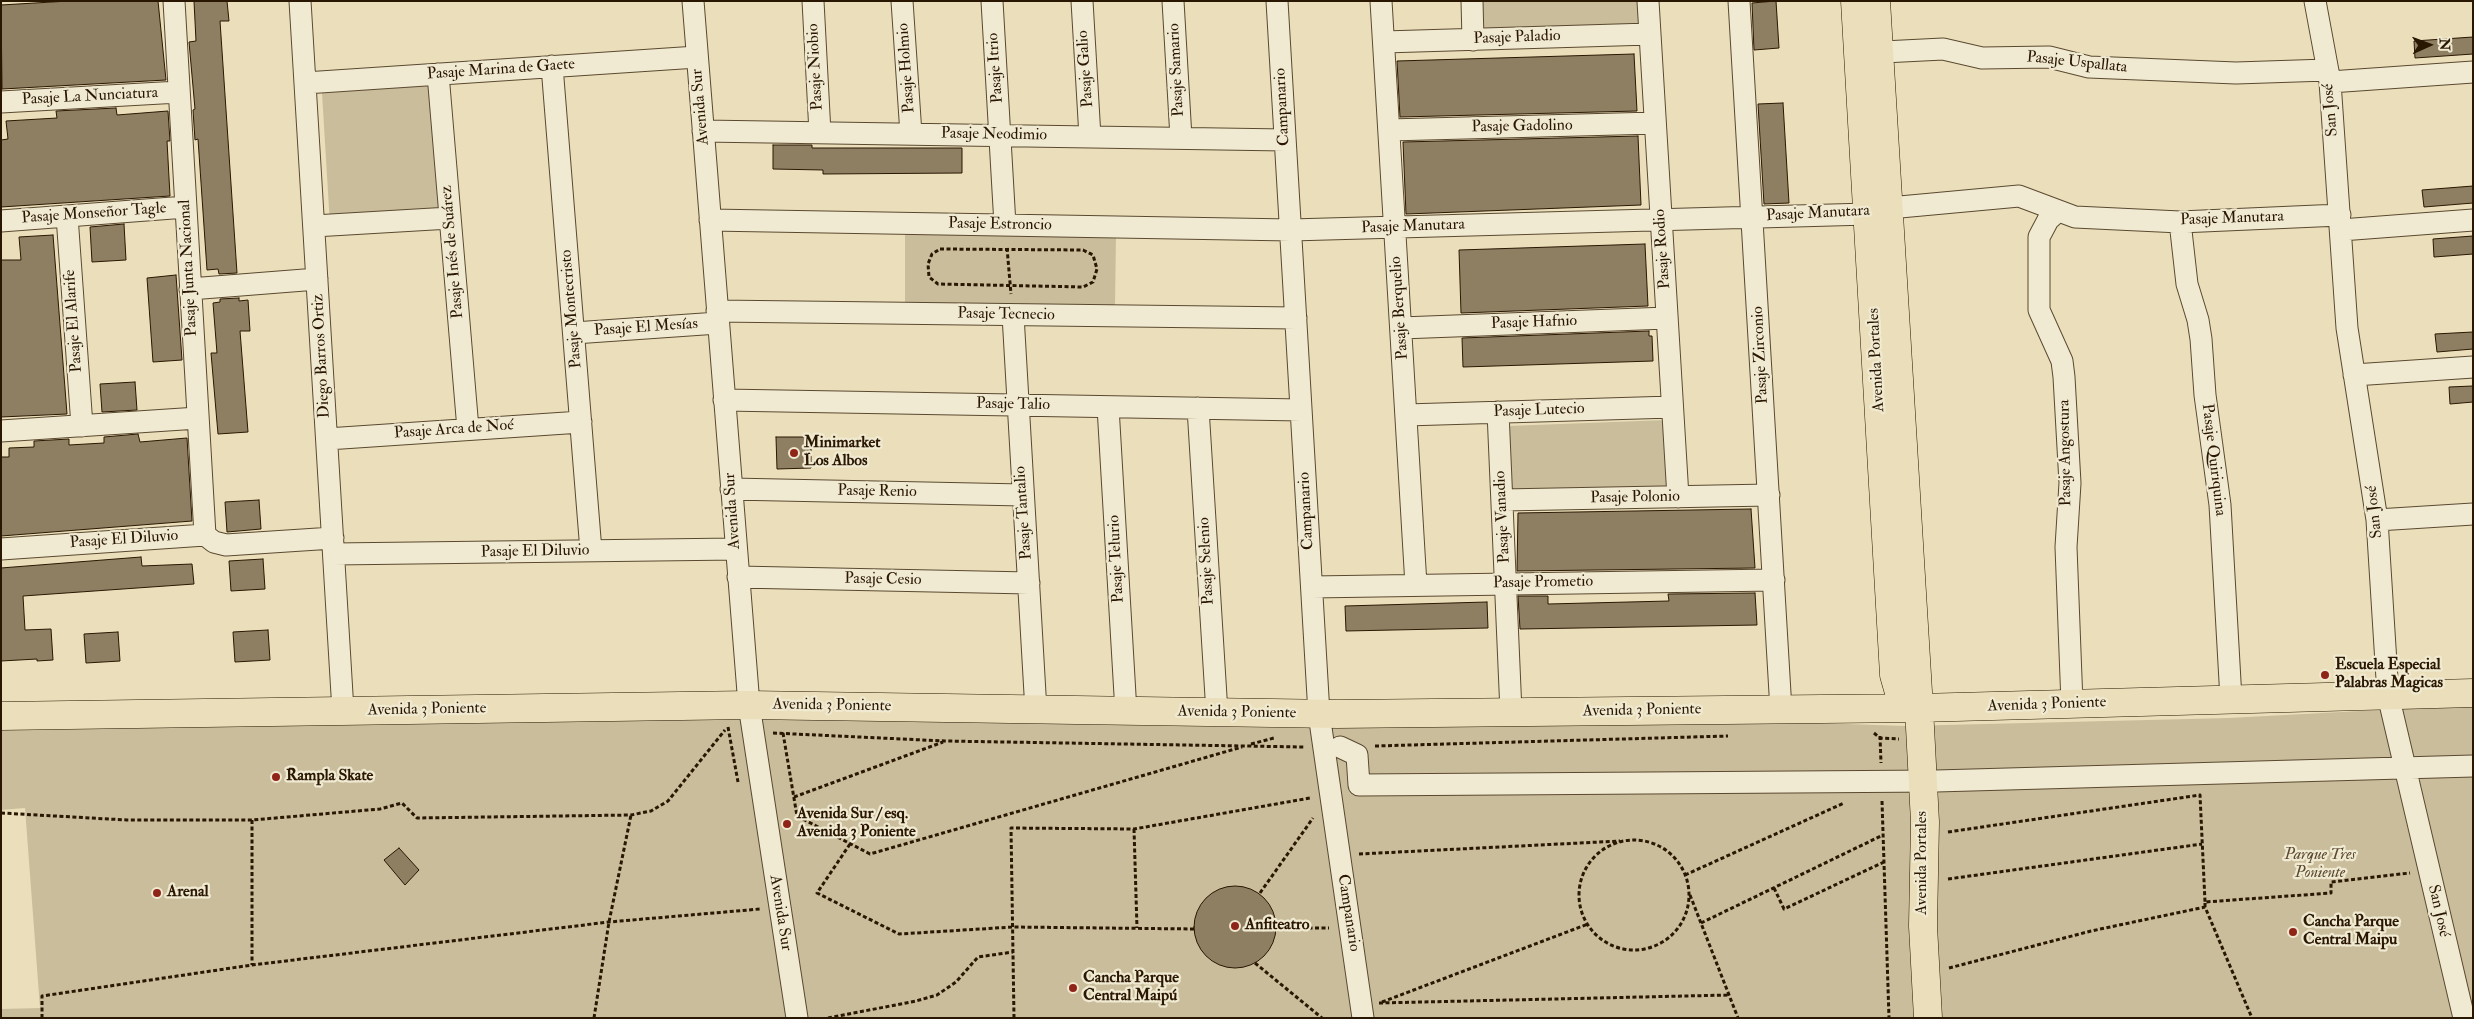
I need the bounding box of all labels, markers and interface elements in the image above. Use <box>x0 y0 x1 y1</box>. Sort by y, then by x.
north arrow <box>2404 20 2454 70</box>
street label: Pasaje Holmio <box>894 22 920 114</box>
street label: Pasaje Niobio <box>804 23 828 111</box>
street label: Pasaje Samario <box>1165 23 1189 117</box>
street label: Pasaje Paladio <box>1473 27 1561 49</box>
street label: Pasaje Galio <box>1074 30 1098 108</box>
street label: Pasaje Itrio <box>984 32 1008 104</box>
text: N <box>2436 38 2453 51</box>
street label: Pasaje Uspallata <box>2026 48 2128 78</box>
street label: Pasaje Marina de Gaete <box>426 55 576 85</box>
street label: Avenida Sur <box>688 68 714 146</box>
street label: Campanario <box>1271 68 1295 146</box>
street label: San José <box>2319 83 2343 137</box>
street label: Pasaje La Nunciatura <box>21 84 159 110</box>
street label: Pasaje Gadolino <box>1471 117 1573 137</box>
street label: Pasaje Neodimio <box>941 124 1047 146</box>
street label: Pasaje Inés de Suárez <box>438 185 468 319</box>
street label: Pasaje Monseñor Tagle <box>21 199 167 229</box>
street label: Pasaje Junta Nacional <box>176 199 202 337</box>
street label: Pasaje Manutara <box>1766 202 1870 226</box>
street label: Pasaje Rodio <box>1651 208 1675 290</box>
street label: Pasaje Manutara <box>2180 208 2284 230</box>
street label: Pasaje Estroncio <box>948 214 1052 236</box>
street label: Pasaje Manutara <box>1361 216 1465 238</box>
street label: Pasaje Montecristo <box>557 249 587 369</box>
street label: Pasaje Berquelio <box>1387 256 1413 360</box>
street label: Pasaje El Alarife <box>61 269 87 373</box>
street label: Diego Barros Ortiz <box>309 293 335 419</box>
street label: Pasaje Tecnecio <box>957 305 1055 325</box>
street label: Pasaje Zirconio <box>1749 306 1773 404</box>
street label: Avenida Portales <box>1865 308 1889 412</box>
street label: Pasaje Hafnio <box>1490 312 1578 334</box>
street label: Pasaje El Mesías <box>593 315 699 341</box>
street label: Pasaje Talio <box>976 395 1050 415</box>
street label: Pasaje Angostura <box>2055 399 2077 507</box>
street label: Pasaje Lutecio <box>1493 400 1585 422</box>
street label: Pasaje Quiriquina <box>2197 403 2229 517</box>
street label: Pasaje Arca de Noé <box>393 416 515 444</box>
place label: Minimarket Los Albos <box>804 434 880 472</box>
marker: Minimarket Los Albos <box>788 447 800 459</box>
street label: Pasaje Tantalio <box>1011 465 1037 561</box>
street label: Pasaje Vanadio <box>1491 470 1515 564</box>
street label: Avenida Sur <box>721 472 745 550</box>
street label: Campanario <box>1295 472 1319 550</box>
street label: Pasaje Renio <box>837 482 917 502</box>
street label: San José <box>2363 485 2387 539</box>
street label: Pasaje Polonio <box>1590 488 1680 508</box>
street label: Pasaje Telurio <box>1105 515 1129 603</box>
street label: Pasaje Selenio <box>1195 517 1219 605</box>
street label: Pasaje El Diluvio <box>69 527 179 553</box>
street label: Pasaje El Diluvio <box>480 541 590 563</box>
street label: Pasaje Cesio <box>844 570 922 590</box>
street label: Pasaje Prometio <box>1493 573 1593 593</box>
place label: Escuela Especial Palabras Magicas <box>2335 656 2443 694</box>
marker: Escuela Especial Palabras Magicas <box>2319 669 2331 681</box>
street label: Avenida 3 Poniente <box>1987 693 2107 717</box>
street label: Avenida 3 Poniente <box>772 695 892 717</box>
street label: Avenida 3 Poniente <box>367 699 487 721</box>
street label: Avenida 3 Poniente <box>1582 700 1702 722</box>
street label: Avenida 3 Poniente <box>1177 702 1297 724</box>
place label: Rampla Skate <box>286 767 373 787</box>
marker: Rampla Skate <box>270 771 282 783</box>
place label: Avenida Sur / esq. Avenida 3 Poniente <box>797 805 916 843</box>
street label: Avenida Portales <box>1913 811 1933 915</box>
marker: Avenida Sur / esq. Avenida 3 Poniente <box>781 818 793 830</box>
park label: Parque Tres Poniente <box>2284 846 2356 884</box>
street label: Campanario <box>1332 873 1364 953</box>
street label: Avenida Sur <box>765 874 795 952</box>
place label: Arenal <box>167 883 209 903</box>
street label: San José <box>2423 883 2453 939</box>
marker: Arenal <box>151 887 163 899</box>
place label: Cancha Parque Central Maipu <box>2303 913 2399 951</box>
place label: Anfiteatro <box>1245 916 1309 936</box>
marker: Anfiteatro <box>1229 920 1241 932</box>
marker: Cancha Parque Central Maipu <box>2287 926 2299 938</box>
place label: Cancha Parque Central Maipú <box>1083 969 1179 1007</box>
marker: Cancha Parque Central Maipú <box>1067 982 1079 994</box>

